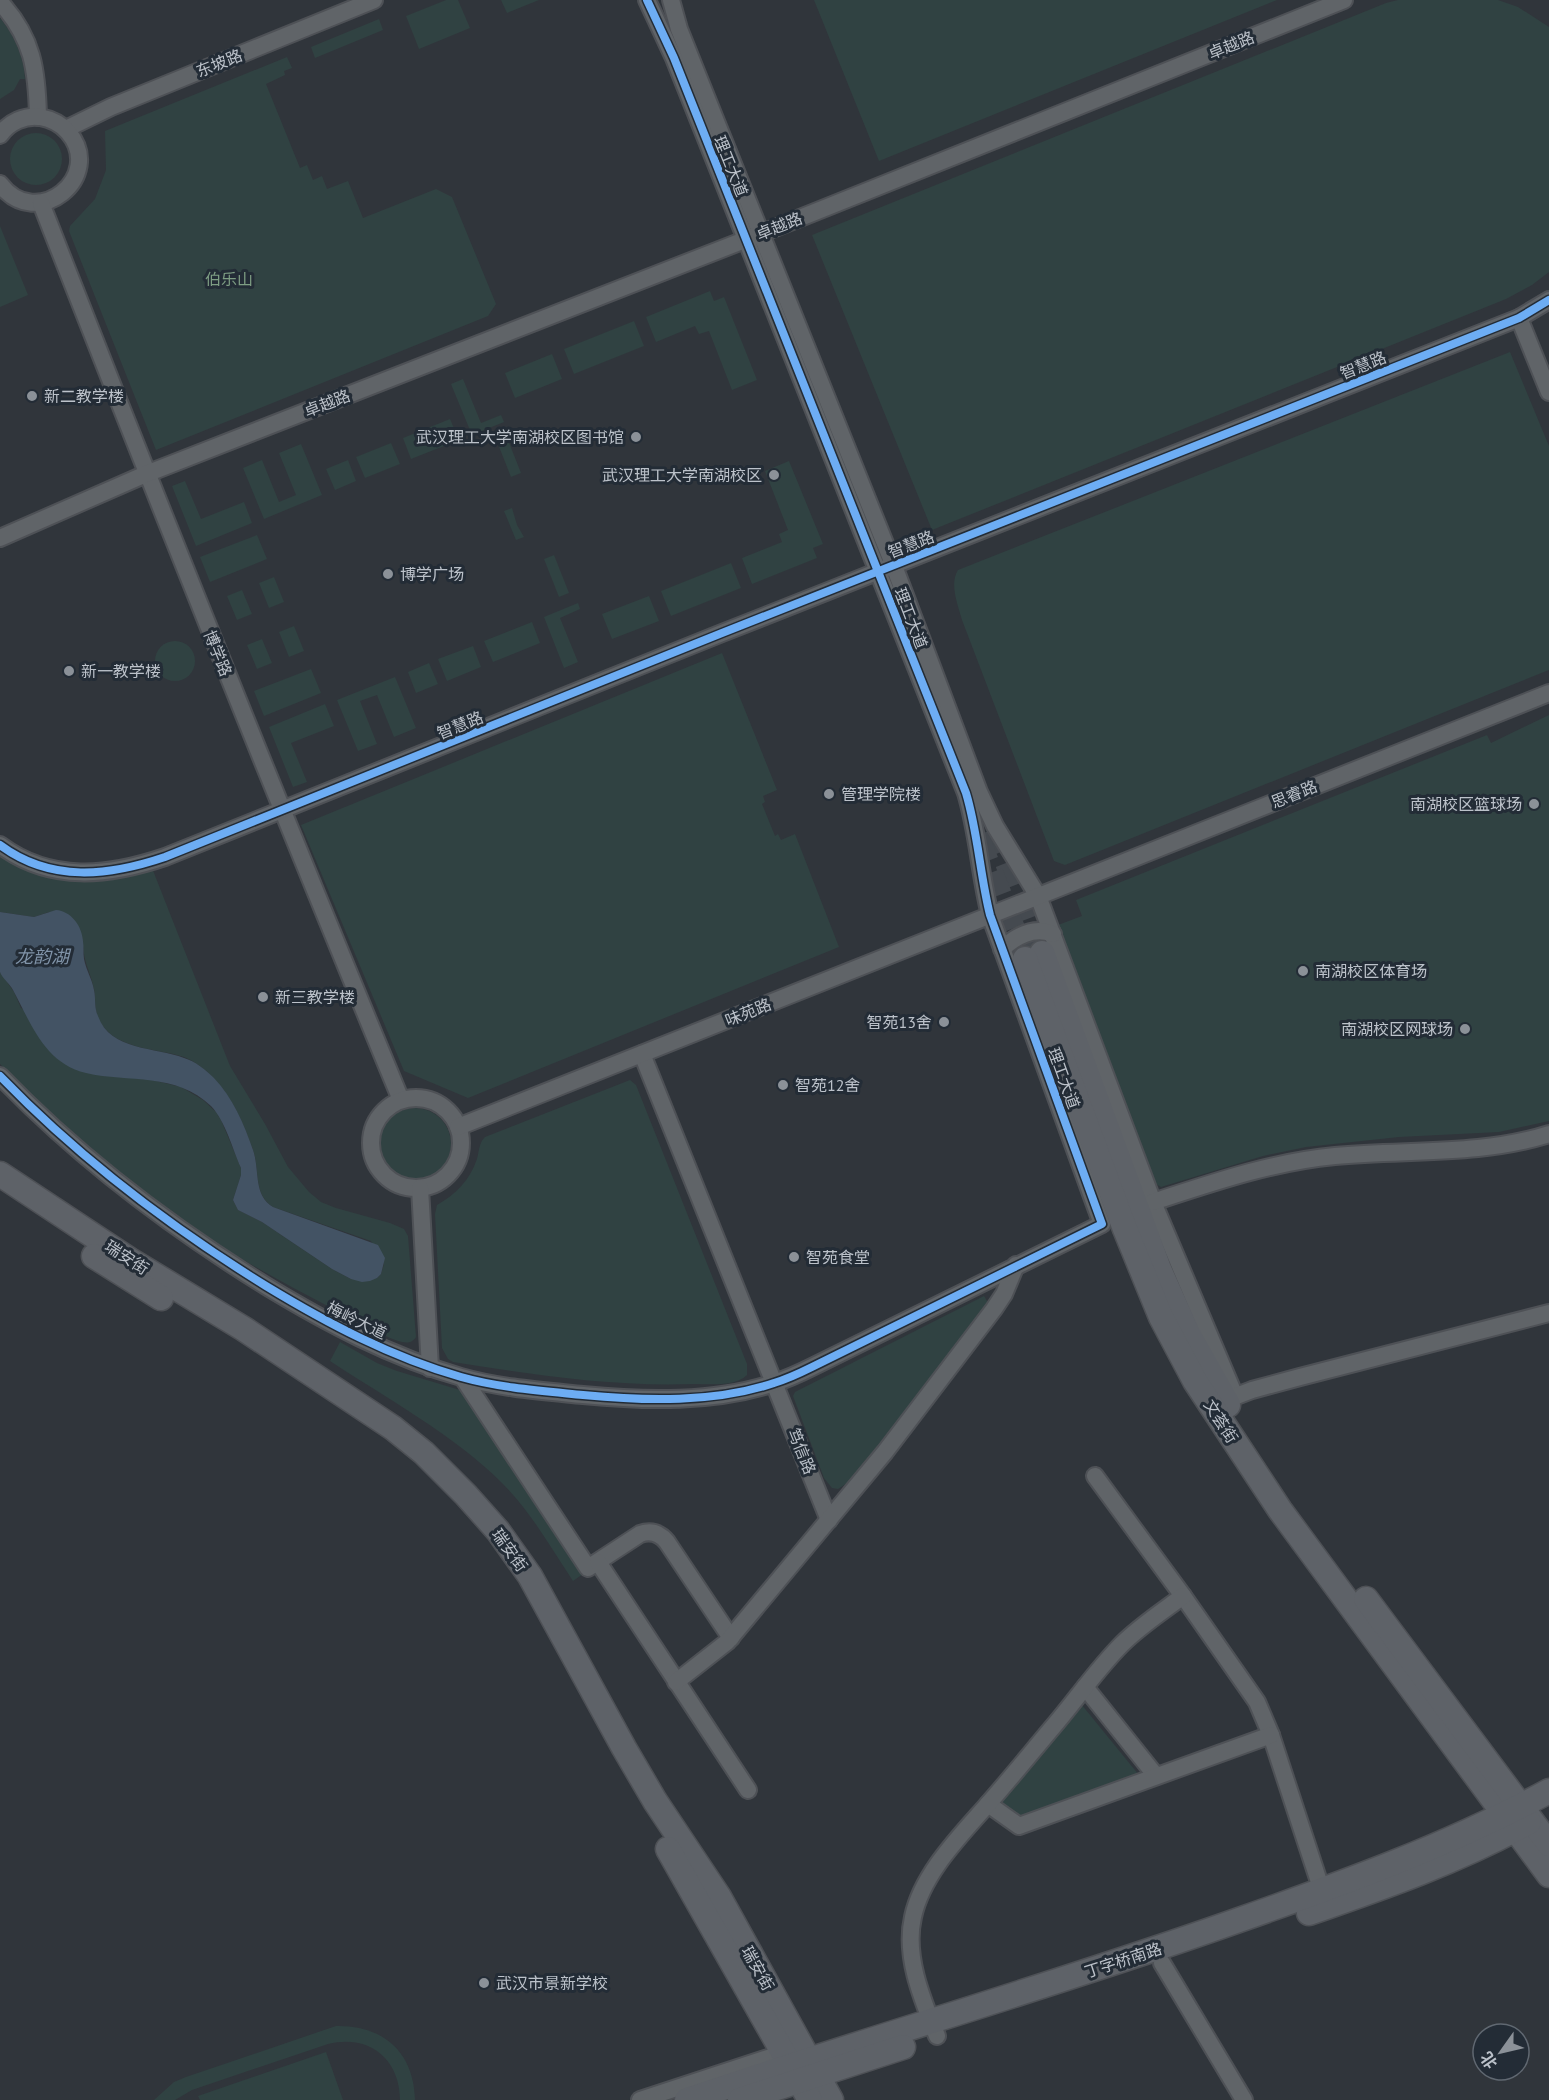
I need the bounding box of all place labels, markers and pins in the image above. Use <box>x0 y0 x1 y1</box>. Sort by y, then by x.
place label: 新二教学楼 <box>44 386 124 406</box>
marker: 新二教学楼 <box>25 389 39 403</box>
place label: 武汉理工大学南湖校区图书馆 <box>416 427 624 447</box>
marker: 武汉理工大学南湖校区图书馆 <box>629 430 643 444</box>
place label: 武汉理工大学南湖校区 <box>602 465 762 485</box>
marker: 武汉理工大学南湖校区 <box>767 468 781 482</box>
place label: 博学广场 <box>400 564 464 584</box>
marker: 博学广场 <box>381 567 395 581</box>
place label: 新一教学楼 <box>81 661 161 681</box>
marker: 新一教学楼 <box>62 664 76 678</box>
place label: 管理学院楼 <box>841 784 921 804</box>
marker: 管理学院楼 <box>822 787 836 801</box>
place label: 南湖校区篮球场 <box>1410 794 1522 814</box>
marker: 南湖校区篮球场 <box>1527 797 1541 811</box>
place label: 南湖校区体育场 <box>1315 961 1427 981</box>
marker: 南湖校区体育场 <box>1296 964 1310 978</box>
place label: 新三教学楼 <box>275 987 355 1007</box>
marker: 新三教学楼 <box>256 990 270 1004</box>
place label: 智苑13舍 <box>867 1012 932 1032</box>
marker: 智苑13舍 <box>937 1015 951 1029</box>
place label: 南湖校区网球场 <box>1341 1019 1453 1039</box>
marker: 南湖校区网球场 <box>1458 1022 1472 1036</box>
place label: 智苑12舍 <box>795 1075 860 1095</box>
marker: 智苑12舍 <box>776 1078 790 1092</box>
place label: 智苑食堂 <box>806 1247 870 1267</box>
marker: 智苑食堂 <box>787 1250 801 1264</box>
place label: 武汉市景新学校 <box>496 1973 608 1993</box>
marker: 武汉市景新学校 <box>477 1976 491 1990</box>

